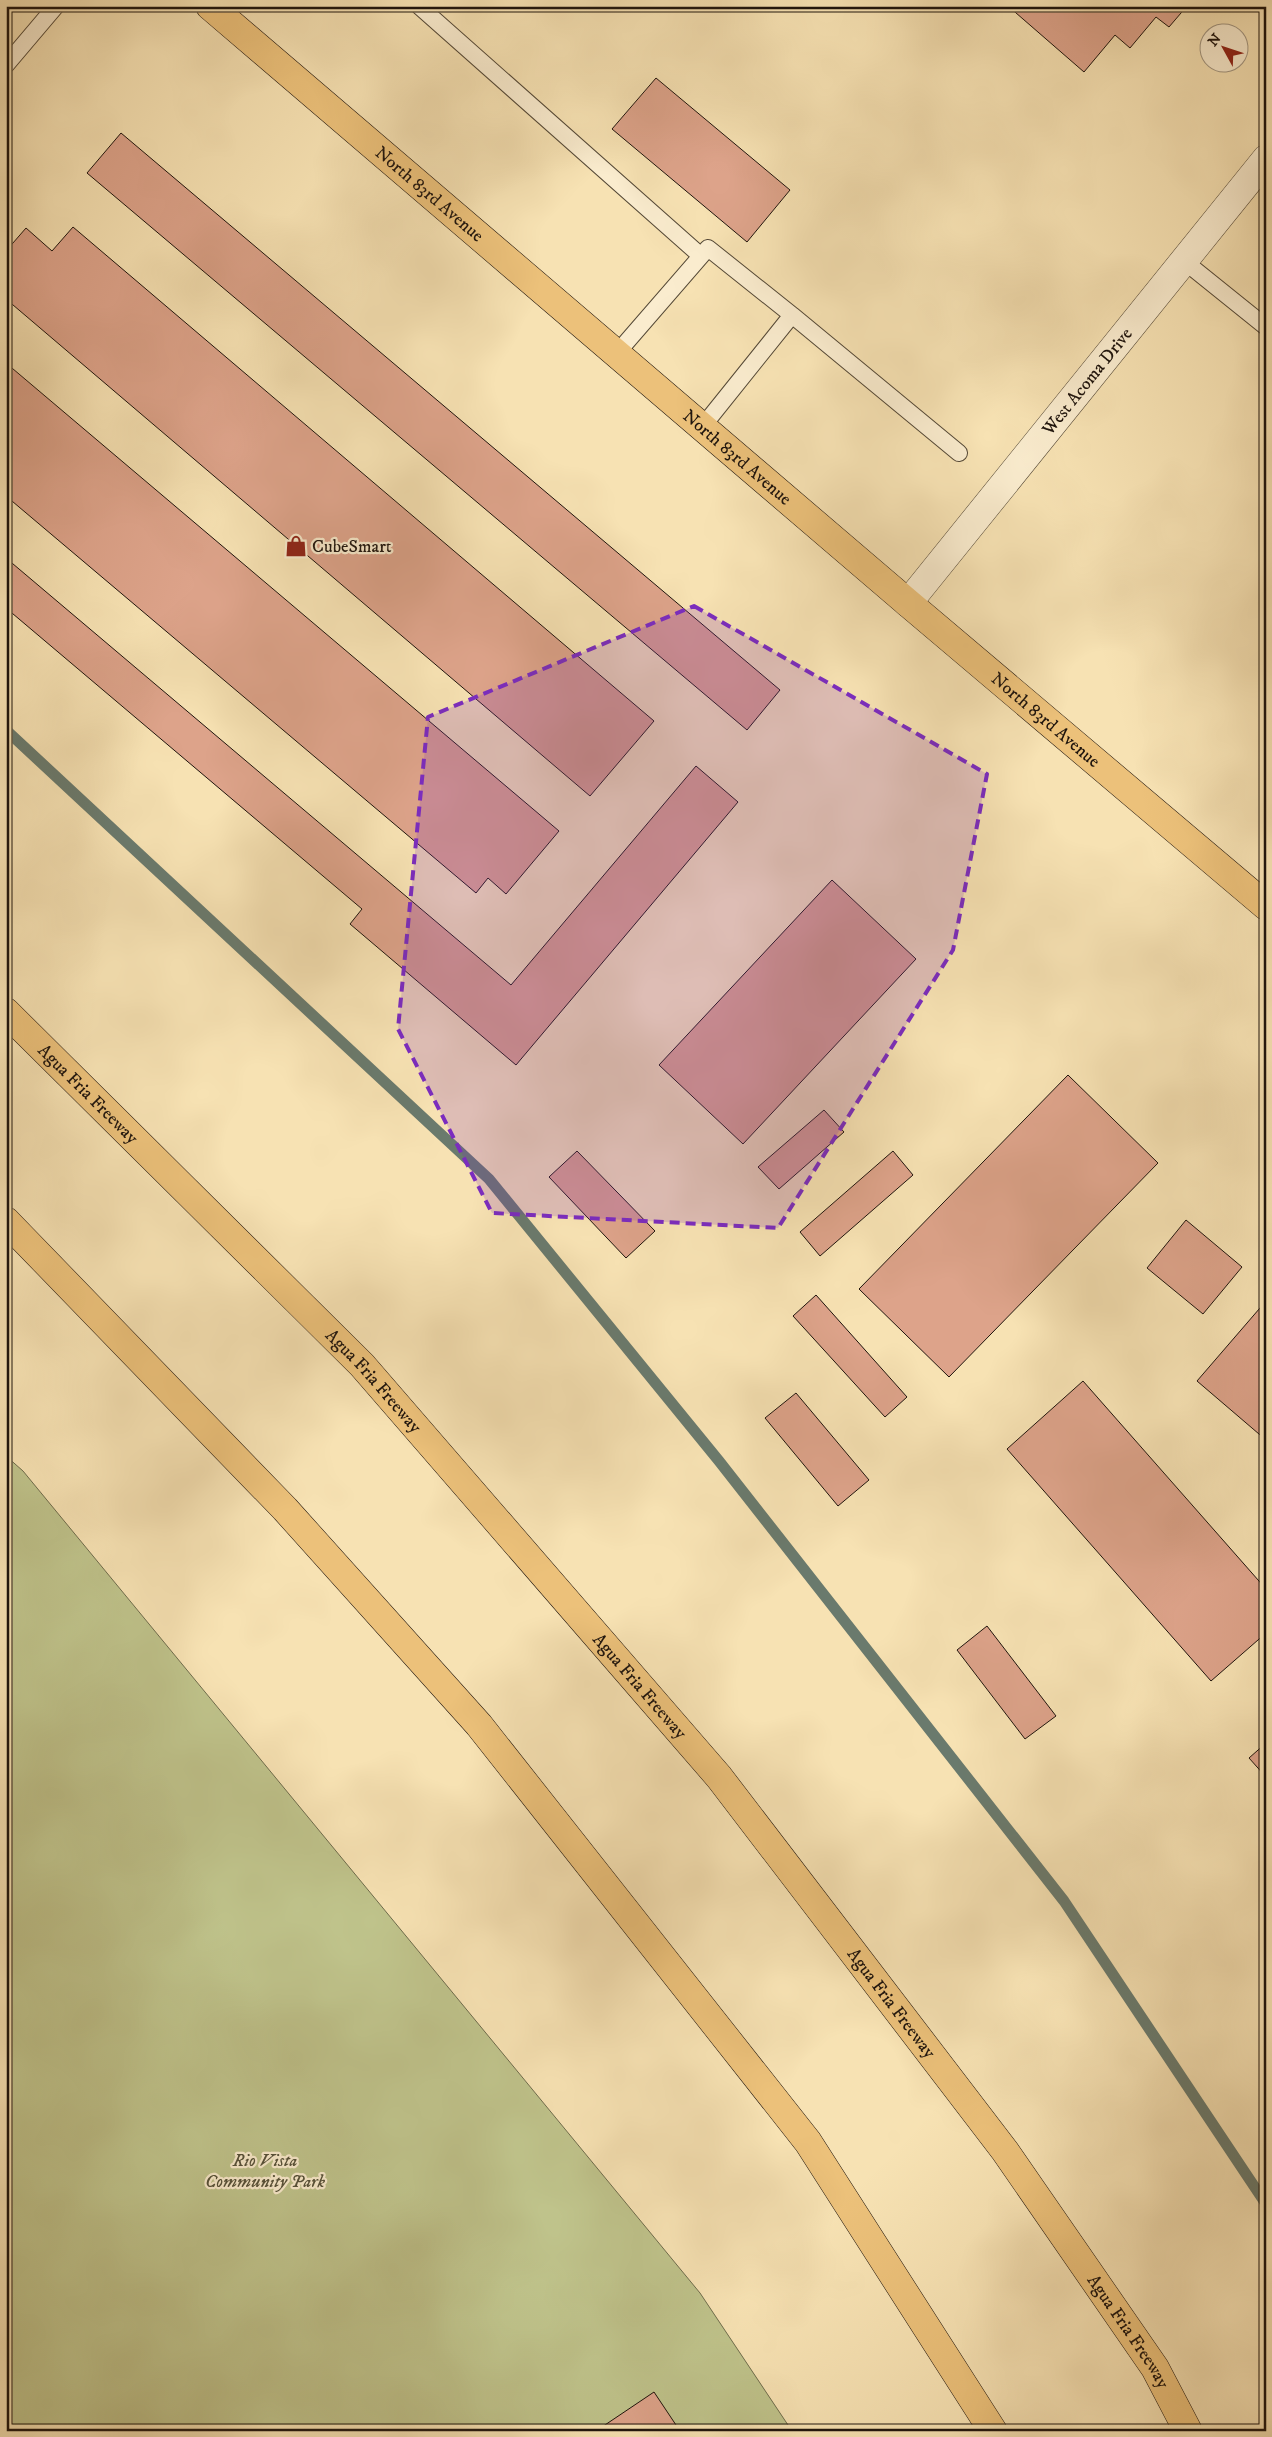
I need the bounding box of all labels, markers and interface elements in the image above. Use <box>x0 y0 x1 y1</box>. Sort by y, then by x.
north arrow <box>1200 22 1250 72</box>
text: N <box>1204 30 1226 50</box>
street label: North 83rd Avenue <box>370 142 488 247</box>
street label: West Acoma Drive <box>1037 324 1138 441</box>
street label: North 83rd Avenue <box>678 405 796 510</box>
shop icon: CubeSmart <box>283 533 309 559</box>
place label: CubeSmart <box>312 536 392 558</box>
street label: North 83rd Avenue <box>986 668 1104 773</box>
street label: Agua Fria Freeway <box>33 1040 143 1149</box>
street label: Agua Fria Freeway <box>320 1325 426 1438</box>
street label: Agua Fria Freeway <box>588 1629 691 1744</box>
street label: Agua Fria Freeway <box>842 1944 940 2063</box>
park label: Rio Vista Community Park <box>205 2150 326 2193</box>
street label: Agua Fria Freeway <box>1082 2271 1174 2393</box>

